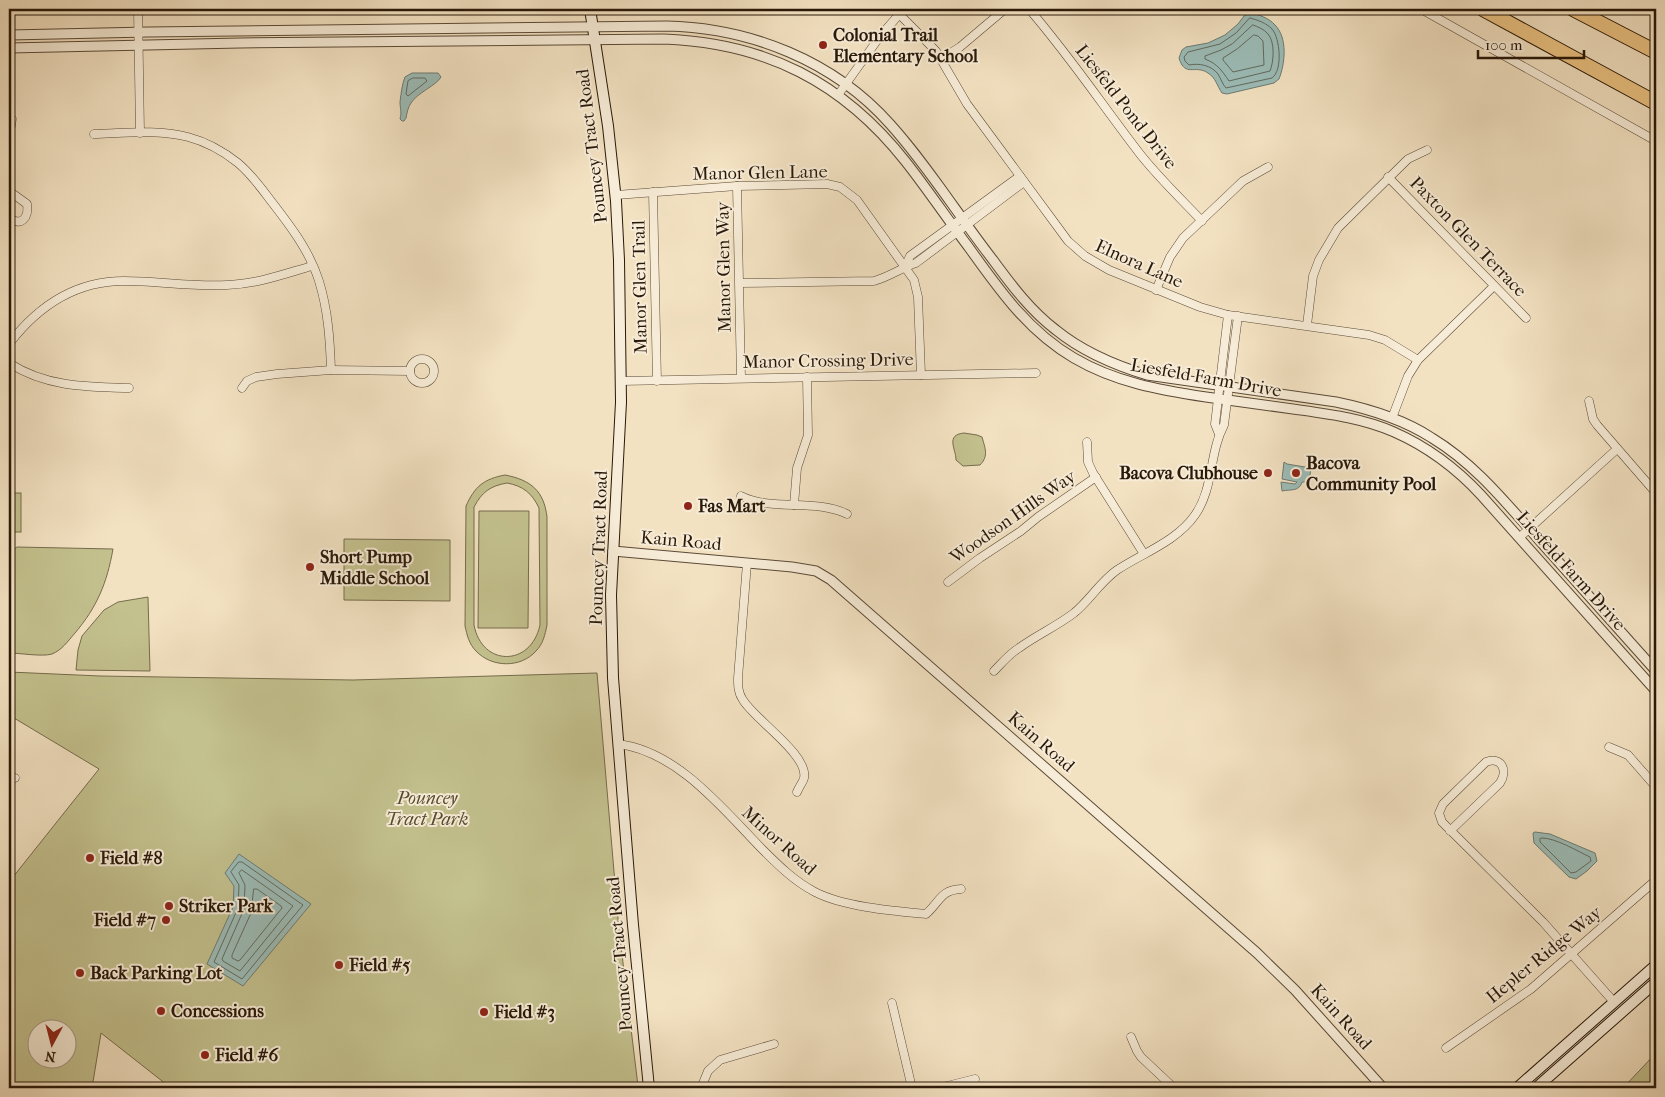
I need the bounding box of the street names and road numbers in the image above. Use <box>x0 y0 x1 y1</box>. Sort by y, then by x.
street label: Liesfeld Pond Drive <box>1071 41 1181 173</box>
street label: Pouncey Tract Road <box>572 68 612 224</box>
street label: Manor Glen Lane <box>692 161 828 185</box>
street label: Paxton Glen Terrace <box>1405 173 1531 302</box>
street label: Manor Glen Way <box>712 200 736 332</box>
street label: Manor Glen Trail <box>628 220 652 354</box>
street label: Elnora Lane <box>1092 235 1186 293</box>
street label: Manor Crossing Drive <box>742 349 914 373</box>
street label: Liesfeld Farm Drive <box>1129 354 1283 402</box>
street label: Woodson Hills Way <box>945 465 1081 569</box>
street label: Pouncey Tract Road <box>586 470 612 626</box>
street label: Liesfeld Farm Drive <box>1512 507 1630 635</box>
street label: Kain Road <box>640 527 723 555</box>
street label: Kain Road <box>1003 707 1079 777</box>
street label: Minor Road <box>738 802 821 880</box>
street label: Pouncey Tract Road <box>603 876 637 1032</box>
street label: Hepler Ridge Way <box>1482 901 1607 1008</box>
street label: Kain Road <box>1306 980 1376 1054</box>

